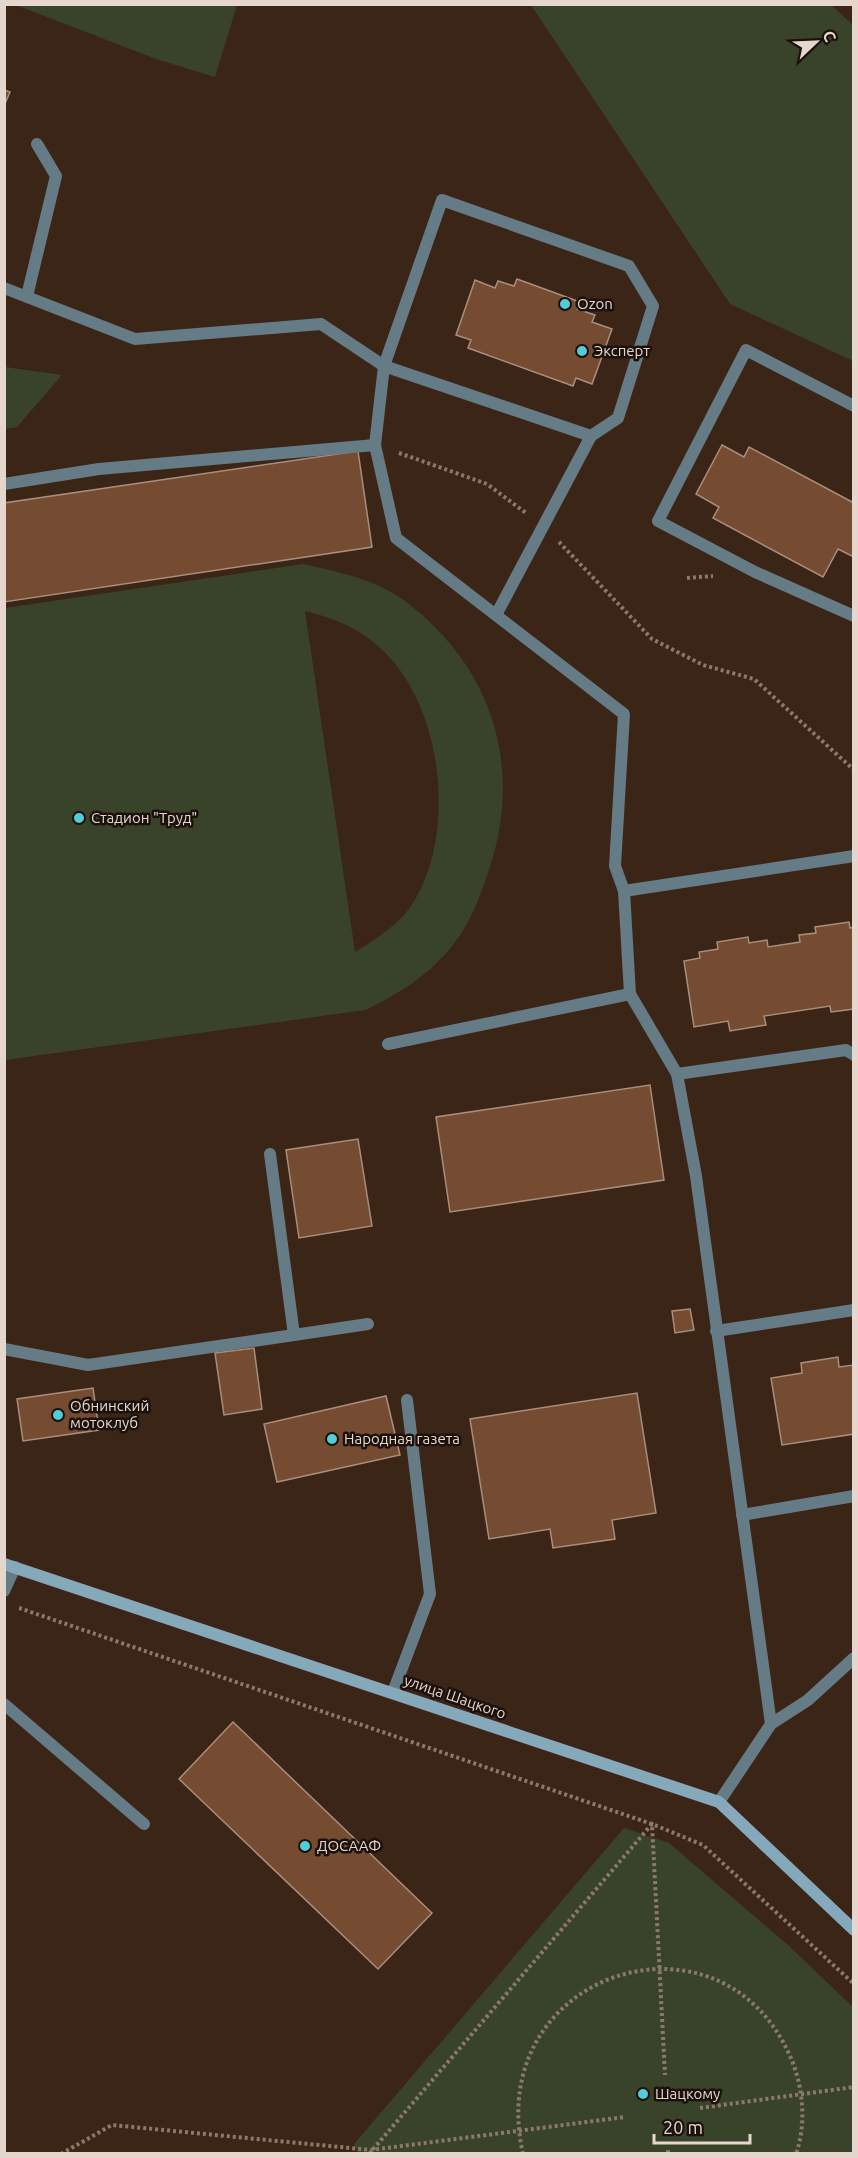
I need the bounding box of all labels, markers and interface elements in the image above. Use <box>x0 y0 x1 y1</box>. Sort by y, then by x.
north arrow <box>786 12 846 72</box>
text: С <box>820 28 840 44</box>
place label: Ozon <box>577 295 613 312</box>
marker: Ozon <box>558 297 572 311</box>
place label: Эксперт <box>594 342 650 359</box>
marker: Эксперт <box>575 344 589 358</box>
place label: Стадион "Труд" <box>91 809 197 826</box>
marker: Стадион "Труд" <box>72 811 86 825</box>
place label: Обнинский мотоклуб <box>70 1397 149 1431</box>
marker: Обнинский мотоклуб <box>51 1408 65 1422</box>
place label: Народная газета <box>344 1430 460 1447</box>
marker: Народная газета <box>325 1432 339 1446</box>
street label: улица Шацкого <box>402 1671 508 1722</box>
place label: ДОСААФ <box>317 1837 381 1854</box>
marker: ДОСААФ <box>298 1839 312 1853</box>
place label: Шацкому <box>655 2085 720 2102</box>
marker: Шацкому <box>636 2087 650 2101</box>
scale bar <box>654 2107 750 2145</box>
text: 20 m <box>663 2117 703 2137</box>

